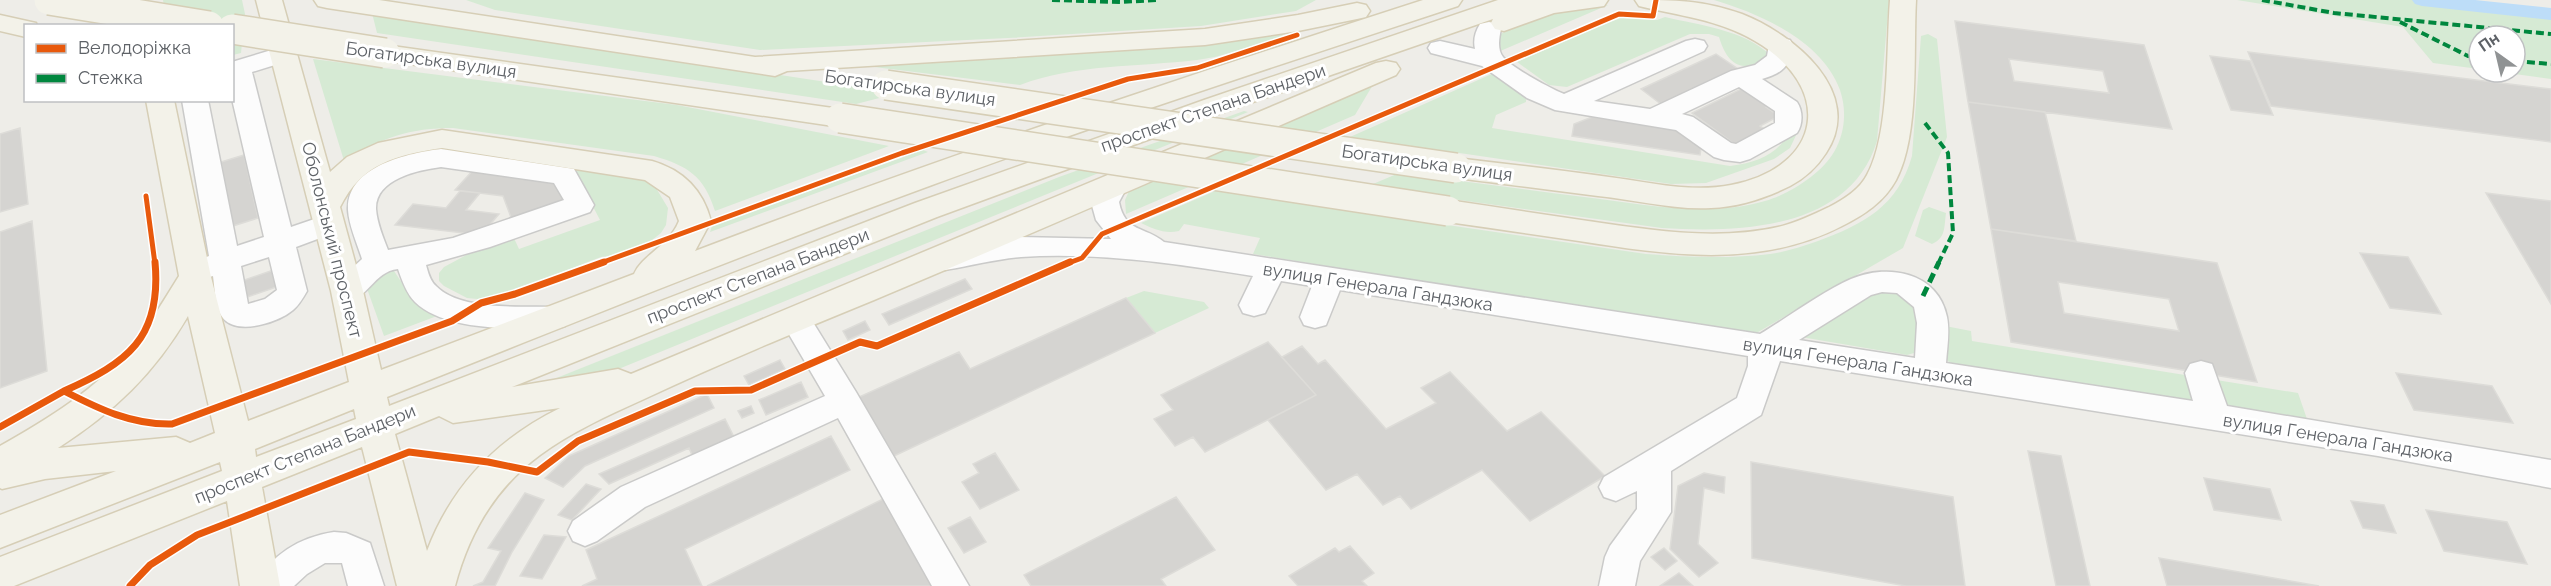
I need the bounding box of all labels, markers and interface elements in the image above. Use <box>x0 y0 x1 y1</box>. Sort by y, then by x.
legend <box>24 24 234 102</box>
north arrow <box>2467 24 2527 84</box>
text: Пн <box>2475 28 2503 56</box>
text: Велодоріжка <box>78 37 191 58</box>
street label: Богатирська вулиця <box>344 37 518 82</box>
street label: проспект Степана Бандери <box>1098 59 1328 156</box>
street label: Богатирська вулиця <box>823 65 997 110</box>
text: Стежка <box>78 67 143 88</box>
street label: Оболонський проспект <box>298 140 367 340</box>
street label: Богатирська вулиця <box>1340 140 1514 185</box>
street label: проспект Степана Бандери <box>644 223 872 328</box>
street label: вулиця Генерала Гандзюка <box>1262 258 1495 315</box>
street label: вулиця Генерала Гандзюка <box>1742 333 1975 390</box>
street label: проспект Степана Бандери <box>191 399 418 508</box>
street label: вулиця Генерала Гандзюка <box>2222 409 2455 466</box>

